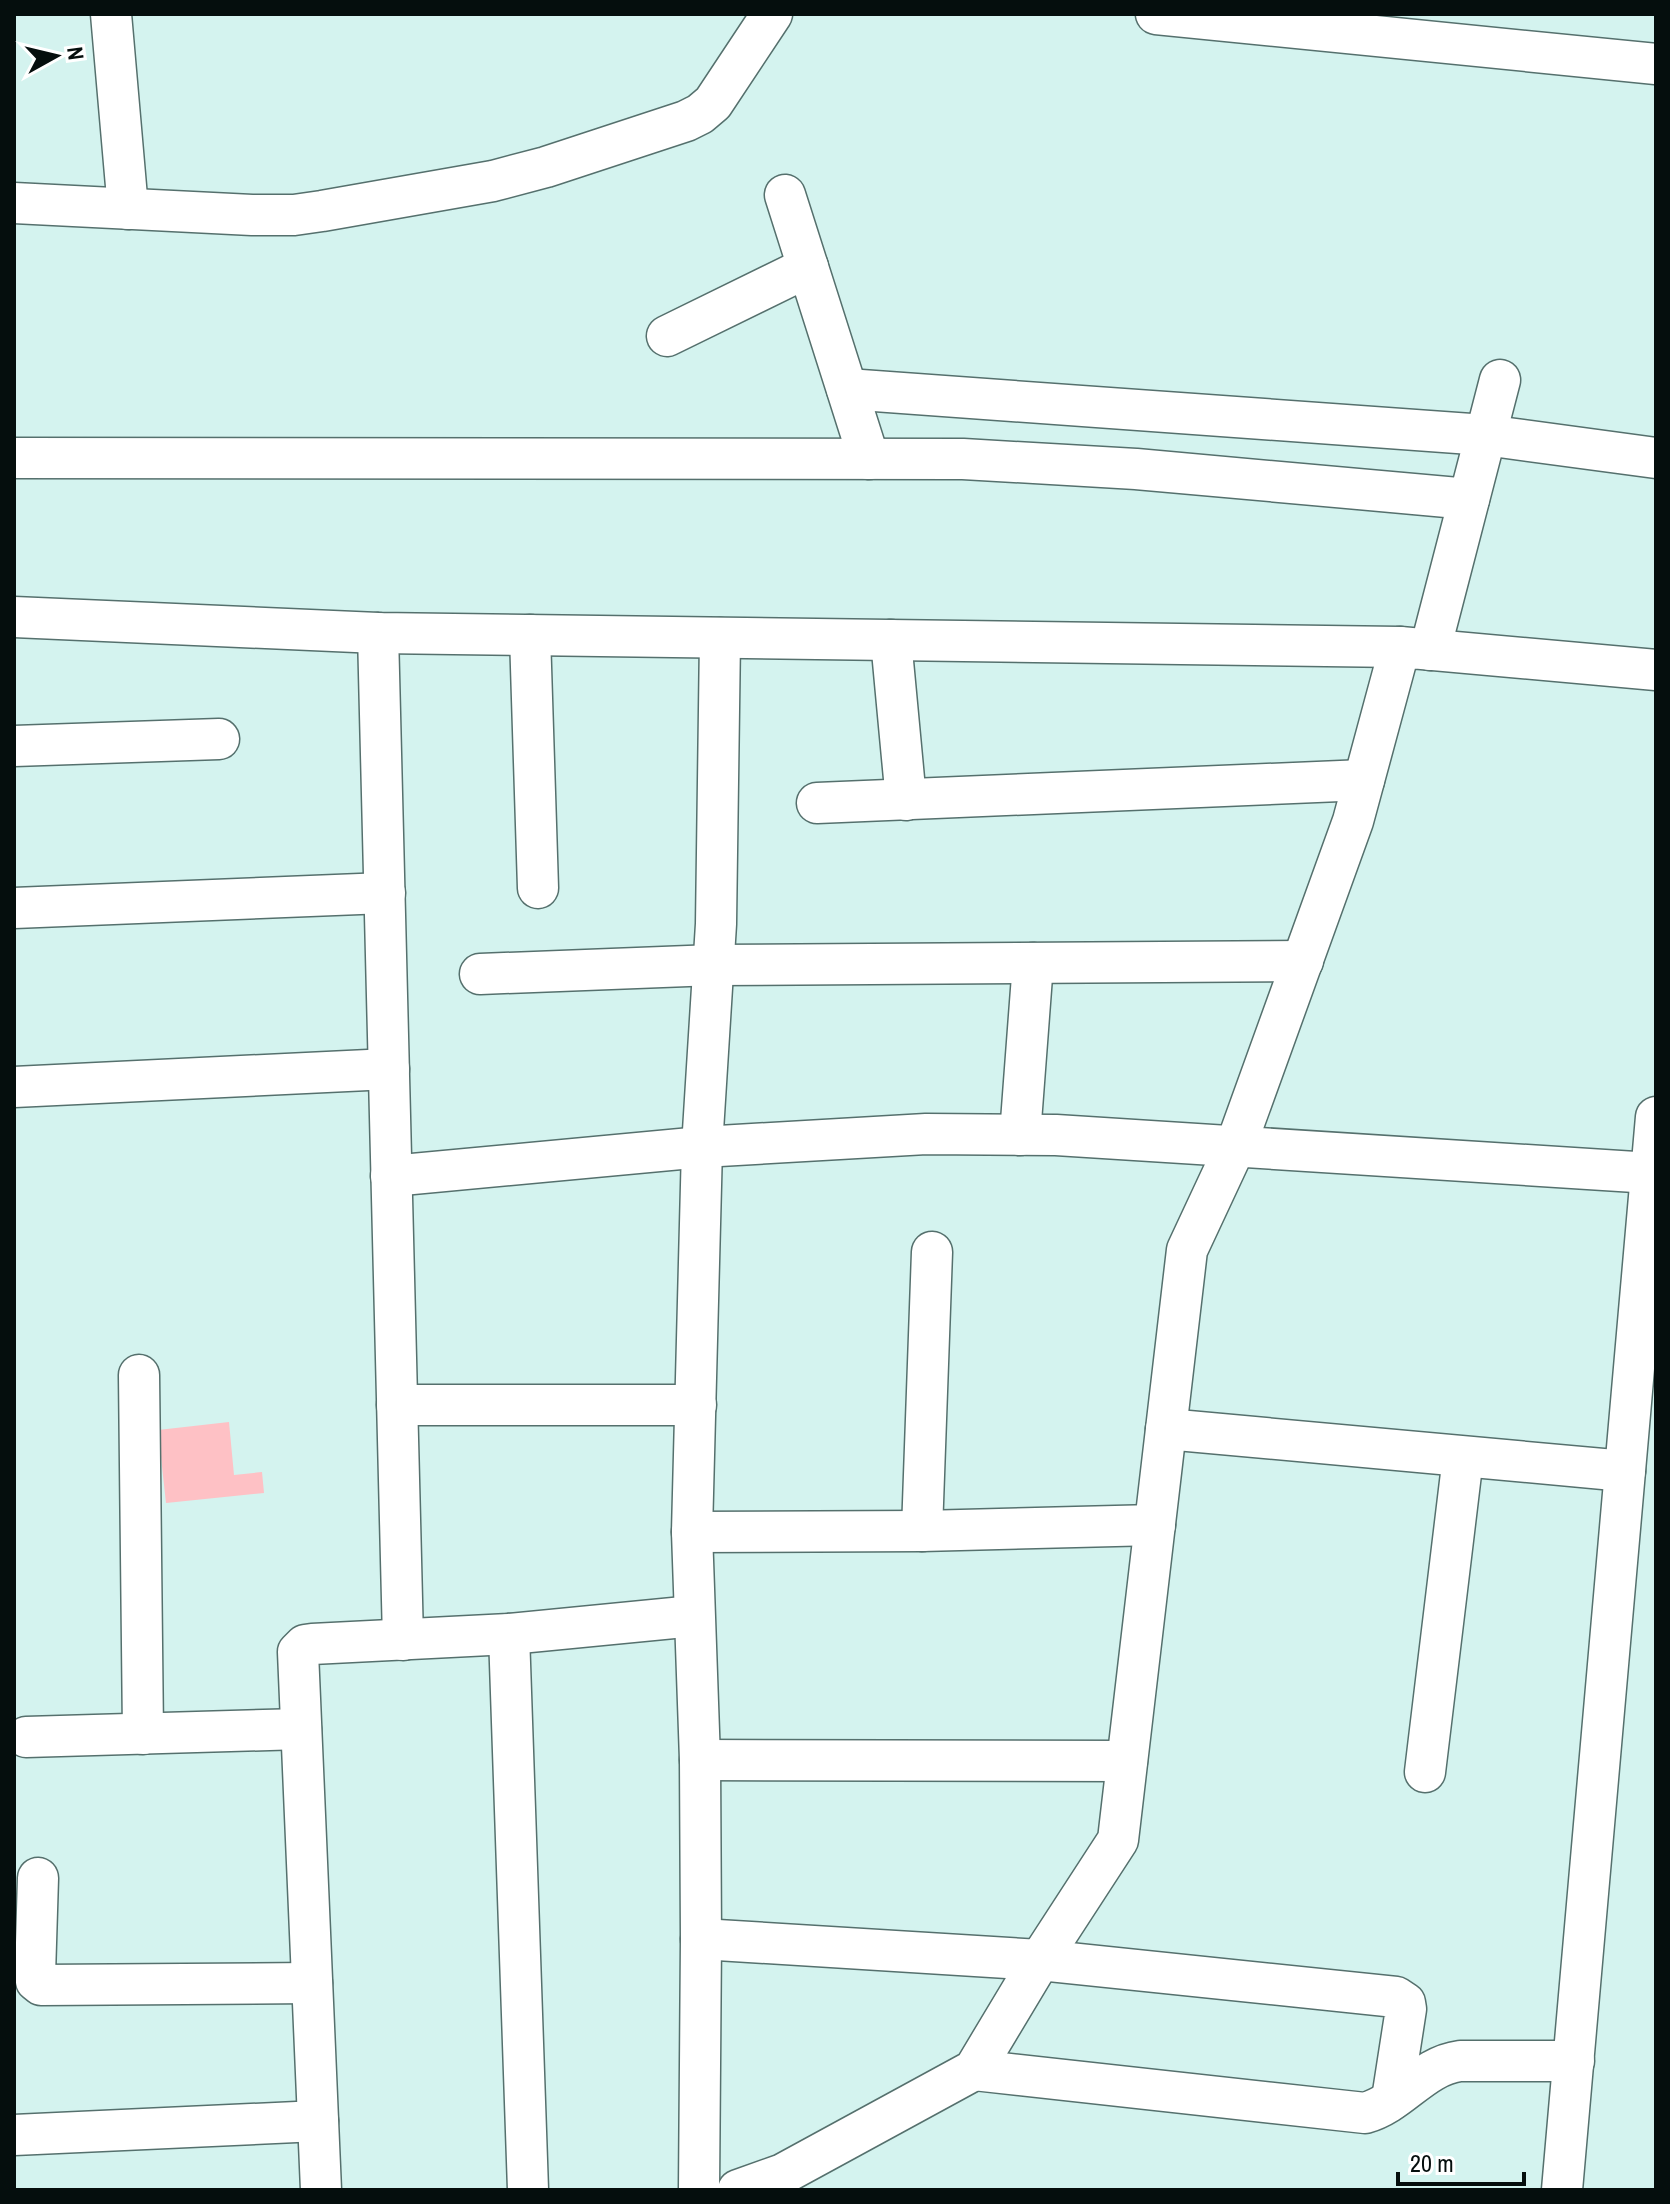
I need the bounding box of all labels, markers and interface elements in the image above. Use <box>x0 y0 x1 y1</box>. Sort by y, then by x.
north arrow <box>16 16 96 96</box>
text: N <box>60 45 92 62</box>
scale bar <box>1398 2136 1524 2186</box>
text: 20 m <box>1410 2147 1454 2179</box>

